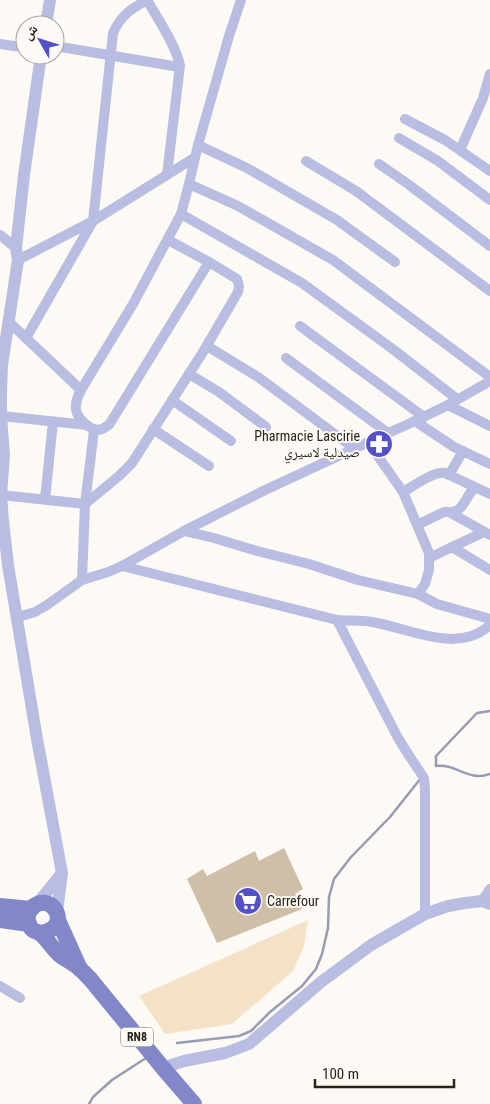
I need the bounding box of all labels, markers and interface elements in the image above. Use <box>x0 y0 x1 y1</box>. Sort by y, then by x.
north arrow <box>15 15 65 65</box>
text: ش <box>19 21 42 43</box>
place label: Pharmacie Lascirie صيدلية لاسيري <box>254 428 360 464</box>
pharmacy icon: Pharmacie Lascirie صيدلية لاسيري <box>364 429 394 459</box>
supermarket icon: Carrefour <box>233 886 263 916</box>
place label: Carrefour <box>267 893 319 909</box>
road number: RN8 <box>121 1028 153 1046</box>
scale bar <box>315 1056 454 1088</box>
text: 100 m <box>322 1065 359 1083</box>

